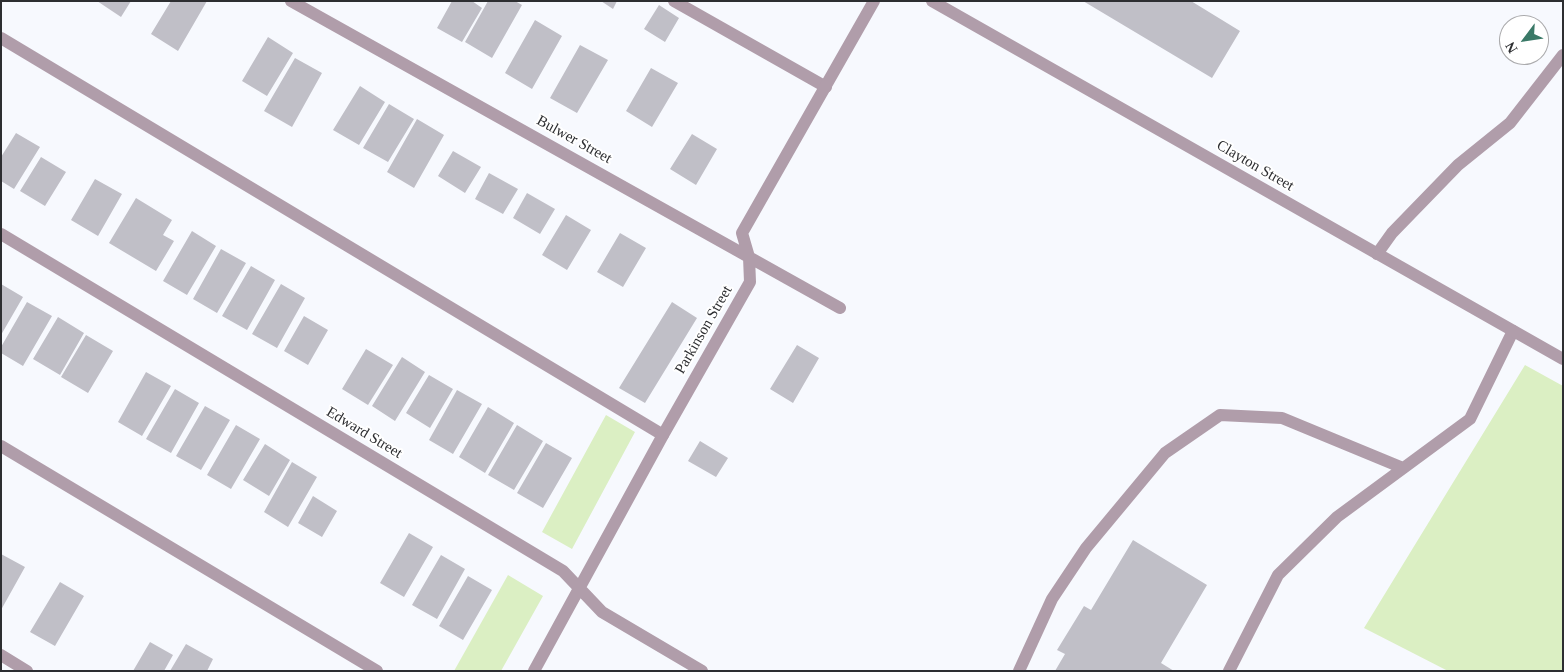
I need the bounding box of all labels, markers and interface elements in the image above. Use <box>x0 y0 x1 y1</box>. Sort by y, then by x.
north arrow <box>1499 15 1549 65</box>
text: N <box>1503 39 1521 56</box>
street label: Bulwer Street <box>533 112 615 168</box>
street label: Clayton Street <box>1213 137 1297 195</box>
street label: Parkinson Street <box>672 283 736 377</box>
street label: Edward Street <box>323 403 405 463</box>

